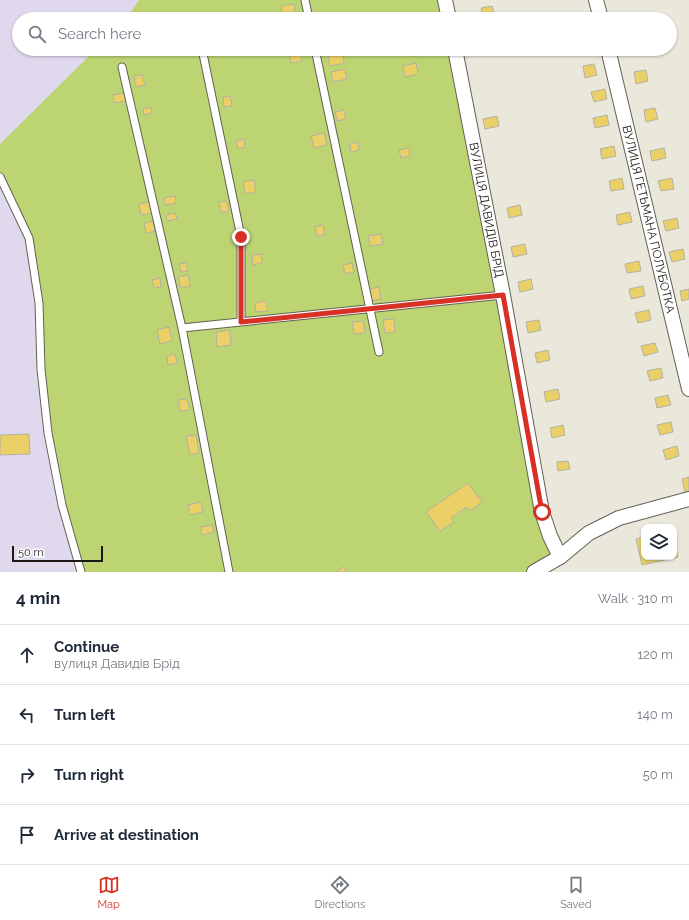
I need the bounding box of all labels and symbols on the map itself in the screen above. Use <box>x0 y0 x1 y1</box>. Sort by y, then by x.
street label: ВУЛИЦЯ ГЕТЬМАНА ПОЛУБОТКА <box>619 124 678 315</box>
street label: ВУЛИЦЯ ДАВИДІВ БРІД <box>466 141 506 279</box>
route end <box>232 228 250 246</box>
route start <box>533 503 551 521</box>
scale bar <box>12 544 103 563</box>

